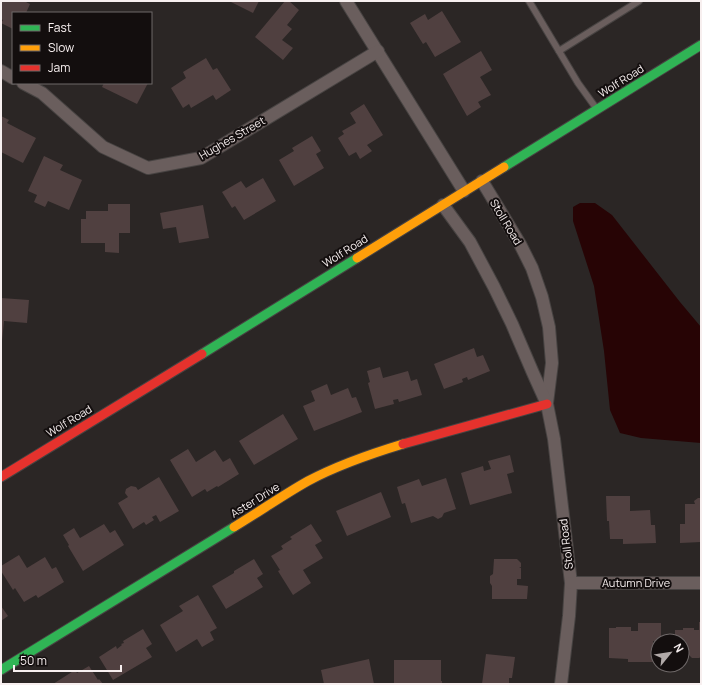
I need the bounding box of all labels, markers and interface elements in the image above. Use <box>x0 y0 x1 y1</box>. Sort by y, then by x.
legend <box>12 12 152 84</box>
text: Fast <box>48 19 72 36</box>
text: Slow <box>48 39 74 56</box>
text: Jam <box>48 59 70 76</box>
street label: Wolf Road <box>595 61 646 100</box>
street label: Hughes Street <box>196 113 267 163</box>
street label: Stoll Road <box>487 196 526 247</box>
street label: Wolf Road <box>319 231 370 270</box>
street label: Wolf Road <box>43 401 94 440</box>
street label: Aster Drive <box>227 478 283 521</box>
street label: Stoll Road <box>555 518 576 570</box>
street label: Autumn Drive <box>602 575 671 590</box>
north arrow <box>650 633 690 673</box>
text: N <box>671 641 688 655</box>
scale bar <box>14 647 121 673</box>
text: 50 m <box>20 652 47 669</box>

